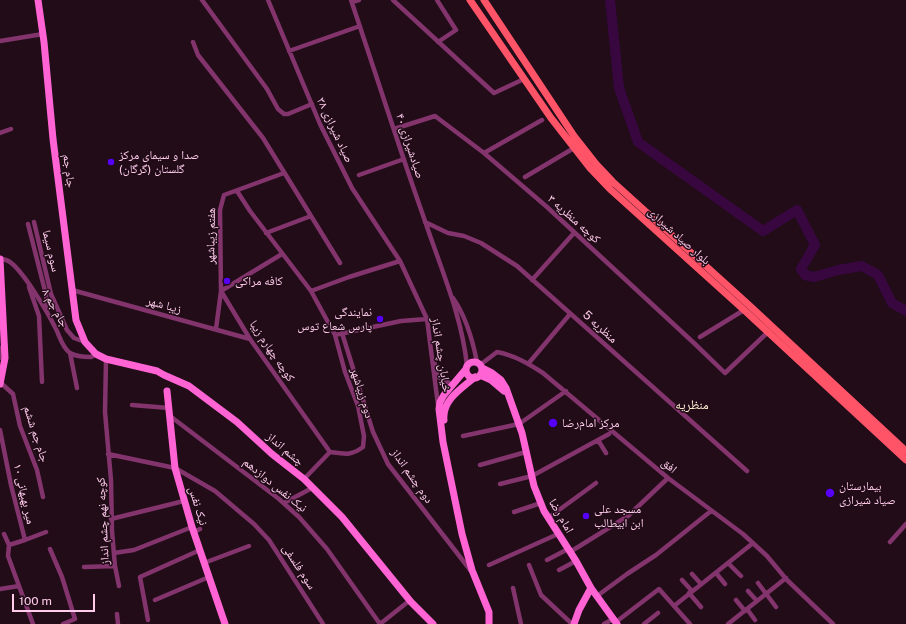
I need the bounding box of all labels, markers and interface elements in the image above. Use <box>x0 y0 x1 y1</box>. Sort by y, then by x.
street label: صیاد شیرازی ۳۸ <box>314 95 356 165</box>
street label: ۴۰ صیادشیرازی <box>393 112 427 180</box>
place label: صدا و سیمای مرکز گلستان (گرگان) <box>119 148 199 176</box>
street label: جام جم <box>60 154 78 188</box>
marker: صدا و سیمای مرکز گلستان (گرگان) <box>106 157 116 167</box>
street label: کوچه منظریه ۳ <box>545 192 603 246</box>
street label: بلوار صیاد شیرازی <box>645 204 713 268</box>
street label: هفتم زیباشهر <box>203 207 219 265</box>
street label: سوم سیما <box>39 229 63 273</box>
place label: کافه مراکی <box>235 274 283 288</box>
marker: کافه مراکی <box>222 276 232 286</box>
street label: ۸ جام جم <box>39 286 71 330</box>
street label: زیبا شهر <box>145 293 183 317</box>
place label: نمایندگی پارس شعاع توس <box>297 305 372 333</box>
street label: منظریه 5 <box>580 308 620 346</box>
marker: نمایندگی پارس شعاع توس <box>375 314 385 324</box>
street label: خیابان چشم انداز <box>428 317 454 393</box>
street label: کوچه چهارم زیبا <box>246 318 298 384</box>
street label: دوم زیباشهر <box>348 366 376 420</box>
district label: منظریه <box>675 397 709 413</box>
street label: جام جم ششم <box>20 404 52 464</box>
place label: مرکز امام‌رضا <box>562 416 619 430</box>
marker: مرکز امام‌رضا <box>547 417 559 429</box>
street label: چشم انداز <box>263 429 307 469</box>
street label: دوم چشم انداز <box>388 446 436 506</box>
street label: نیک نفس دوازدهم <box>240 455 310 515</box>
street label: افق <box>658 455 680 477</box>
street label: ۱۰ میر بهبهانی <box>10 462 38 526</box>
street label: کوچه نهم چشم انداز <box>94 477 112 565</box>
place label: بیمارستان صیاد شیرازی <box>839 479 896 507</box>
street label: نیک نفس <box>185 485 211 527</box>
marker: بیمارستان صیاد شیرازی <box>824 487 836 499</box>
street label: امام رضا <box>545 496 577 536</box>
place label: مسجد علی ابن ابیطالب <box>594 502 643 530</box>
marker: مسجد علی ابن ابیطالب <box>581 511 591 521</box>
street label: سوم فلسفی <box>279 542 319 592</box>
scale bar <box>14 586 97 612</box>
text: 100 m <box>19 594 52 608</box>

